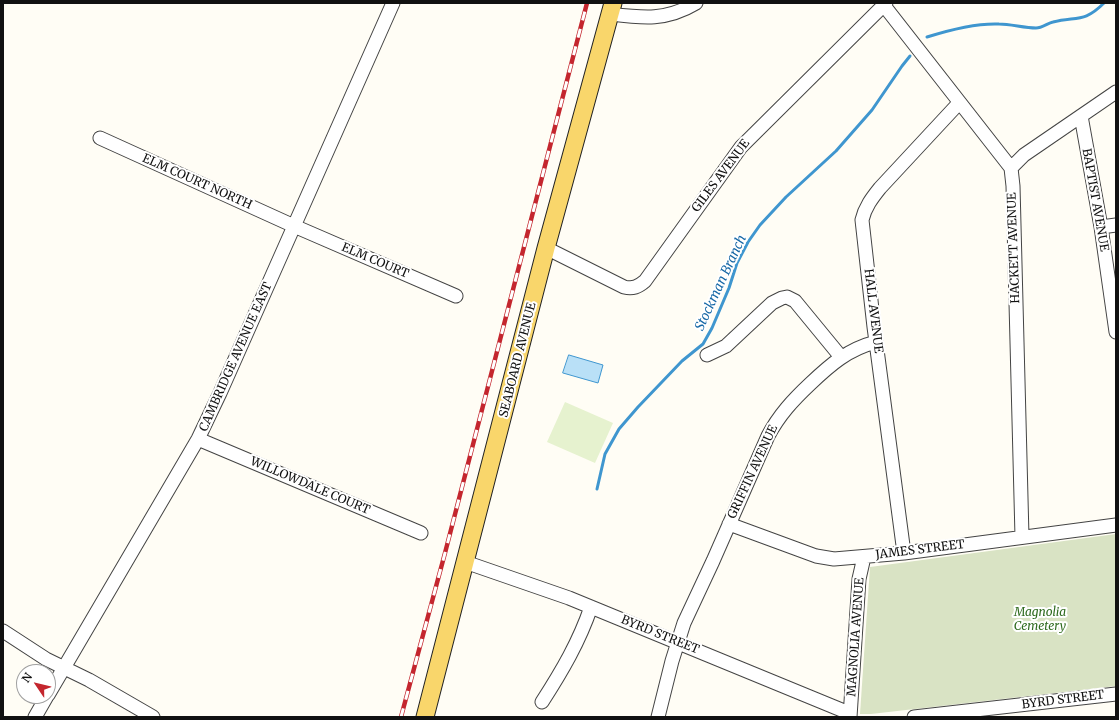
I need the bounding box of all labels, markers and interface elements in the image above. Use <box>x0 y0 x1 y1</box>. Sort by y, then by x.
street label: GILES AVENUE <box>689 137 753 215</box>
street label: BAPTIST AVENUE <box>1079 147 1111 253</box>
street label: ELM COURT NORTH <box>140 151 254 213</box>
street label: HACKETT AVENUE <box>1005 192 1023 304</box>
water label: Stockman Branch <box>692 233 750 333</box>
street label: ELM COURT <box>339 240 411 282</box>
street label: HALL AVENUE <box>861 268 885 354</box>
street label: CAMBRIDGE AVENUE EAST <box>197 280 275 434</box>
street label: SEABOARD AVENUE <box>497 301 539 419</box>
street label: GRIFFIN AVENUE <box>725 423 781 521</box>
street label: WILLOWDALE COURT <box>248 454 372 518</box>
street label: JAMES STREET <box>875 537 965 563</box>
street label: MAGNOLIA AVENUE <box>845 577 867 697</box>
park label: Magnolia Cemetery <box>1014 606 1066 634</box>
street label: BYRD STREET <box>619 613 701 657</box>
north arrow <box>16 664 56 704</box>
text: N <box>19 670 35 685</box>
street label: BYRD STREET <box>1021 688 1105 712</box>

